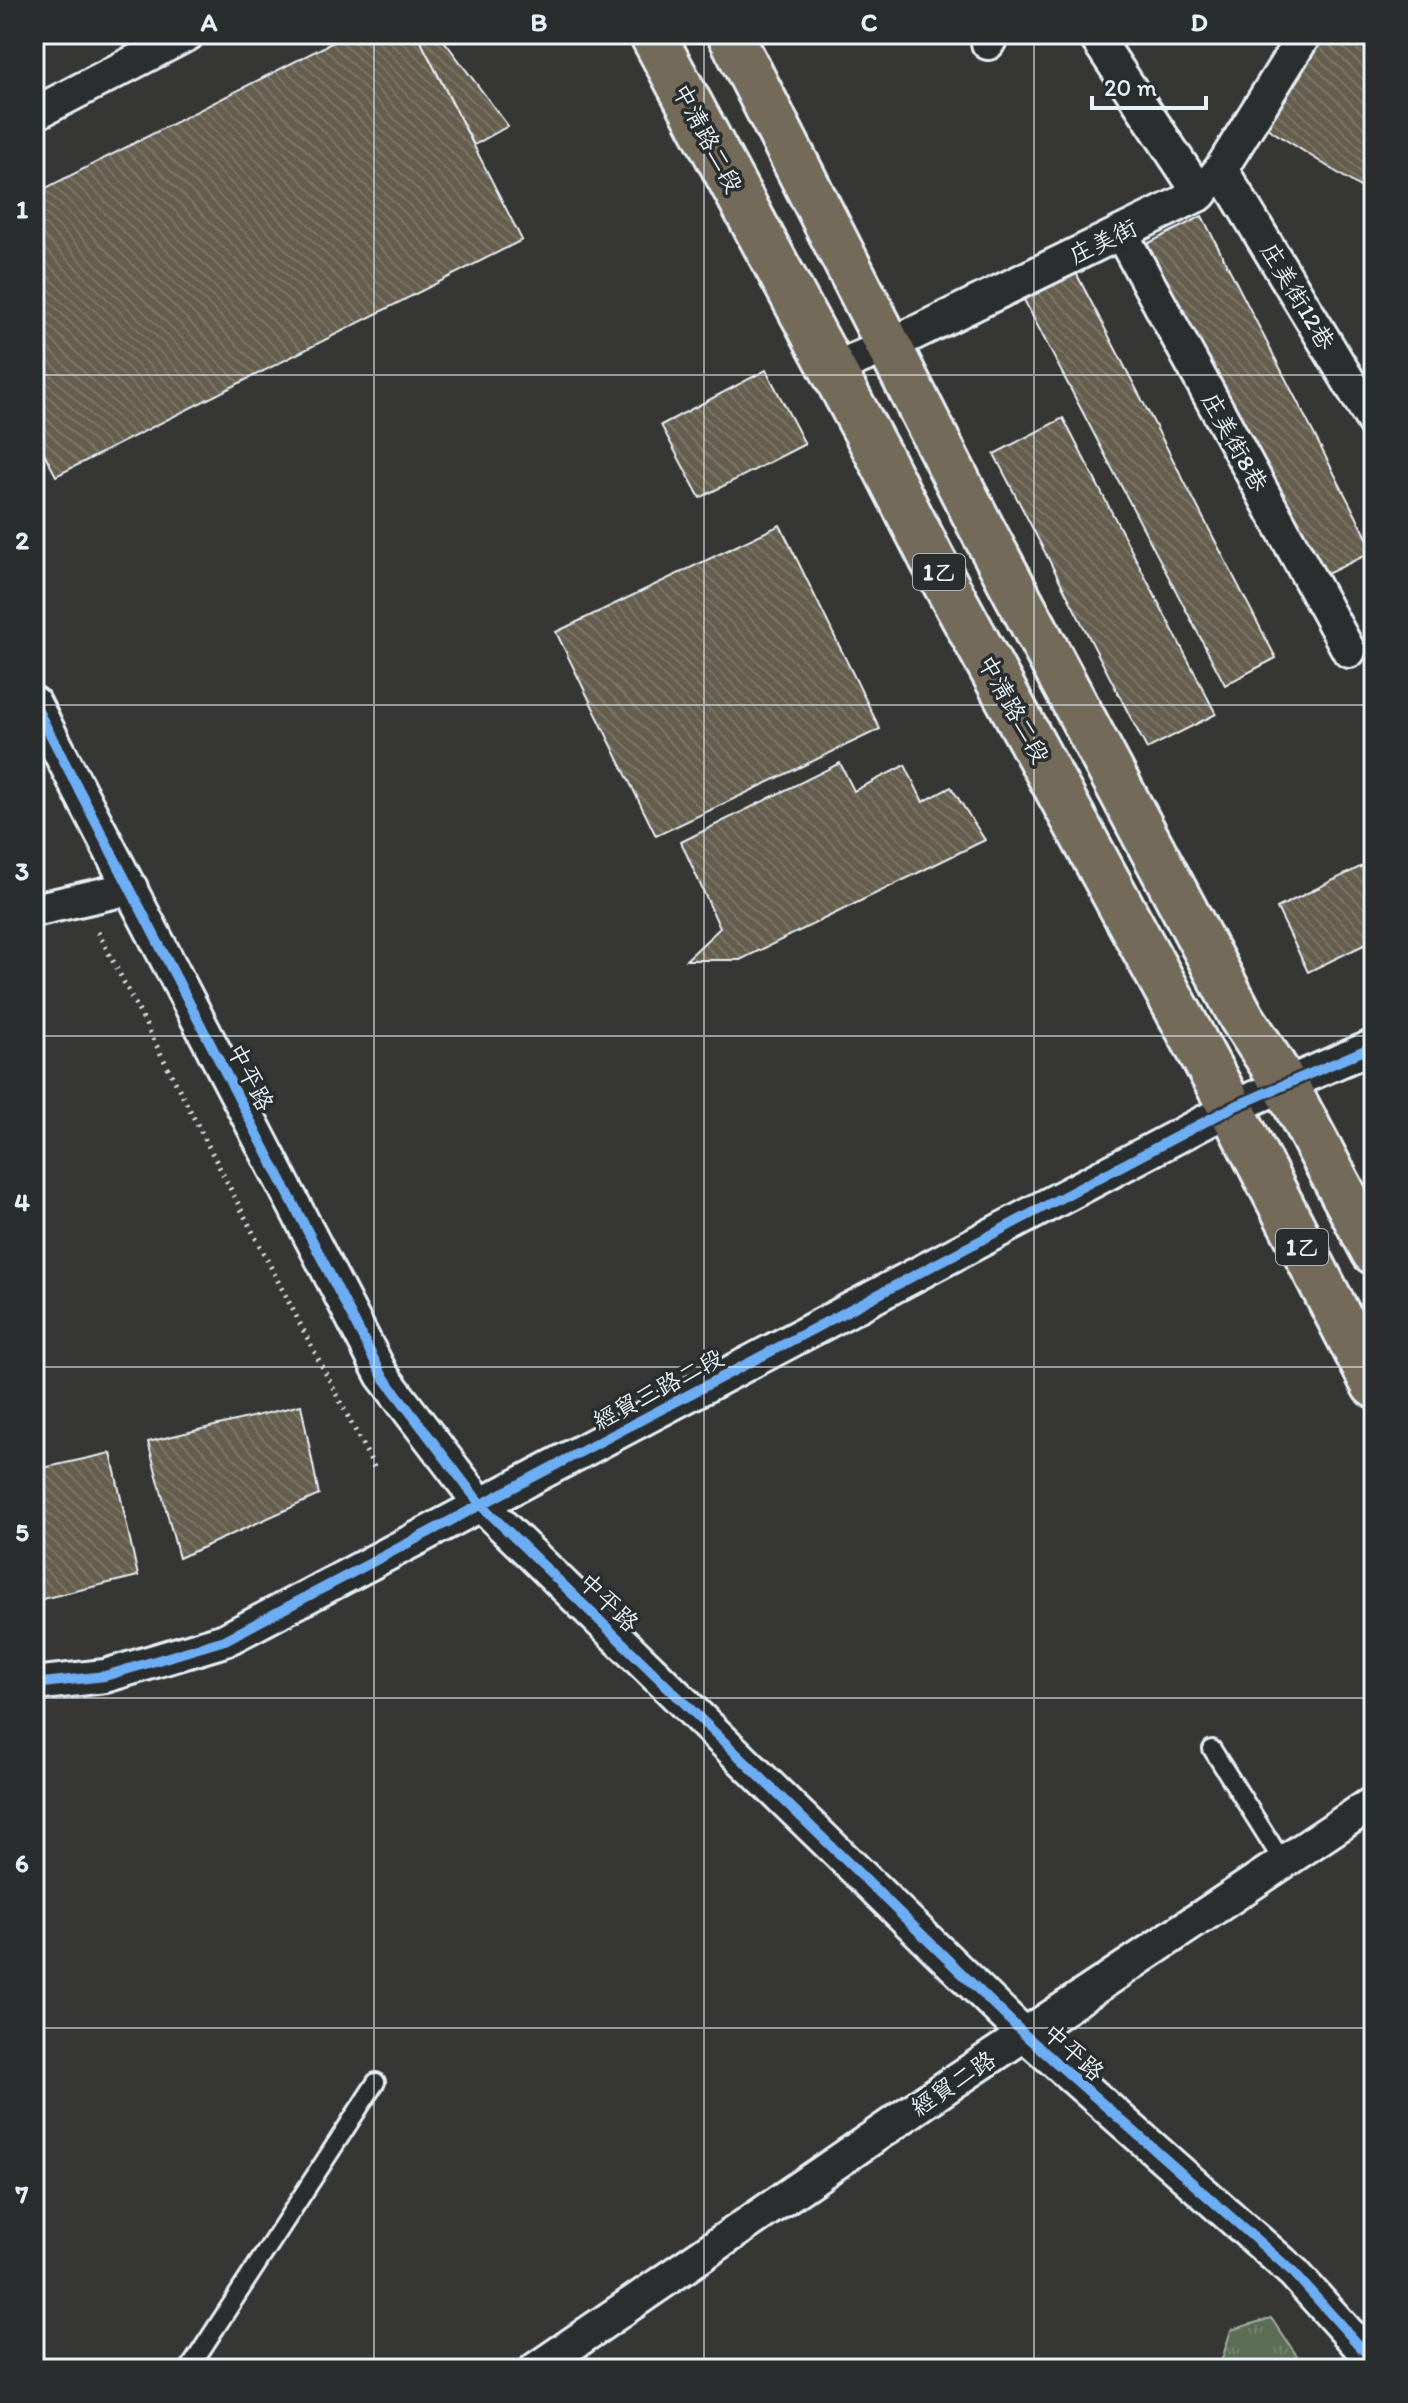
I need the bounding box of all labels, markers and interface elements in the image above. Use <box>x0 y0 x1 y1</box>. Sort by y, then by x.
text: A <box>200 6 218 38</box>
text: B <box>531 6 548 38</box>
text: C <box>861 6 878 38</box>
text: D <box>1190 6 1208 38</box>
scale bar <box>1092 60 1206 110</box>
text: 20 m <box>1104 73 1157 102</box>
street label: 中清路二段 <box>667 78 749 198</box>
text: 1 <box>16 193 28 225</box>
street label: 庄美街 <box>1064 212 1142 270</box>
street label: 庄美街12巷 <box>1255 237 1341 355</box>
street label: 庄美街8巷 <box>1196 387 1274 497</box>
text: 2 <box>15 524 29 556</box>
road number: 1乙 <box>913 554 965 590</box>
street label: 中清路二段 <box>972 649 1056 769</box>
text: 3 <box>15 855 29 887</box>
street label: 中平路 <box>222 1038 280 1116</box>
text: 4 <box>14 1186 30 1218</box>
road number: 1乙 <box>1276 1229 1328 1265</box>
street label: 經貿三路二段 <box>588 1342 728 1436</box>
text: 5 <box>15 1516 29 1548</box>
street label: 中平路 <box>573 1567 645 1637</box>
text: 6 <box>15 1847 29 1879</box>
street label: 中平路 <box>1038 2017 1110 2087</box>
street label: 經貿二路 <box>905 2044 1001 2122</box>
text: 7 <box>15 2178 29 2210</box>

